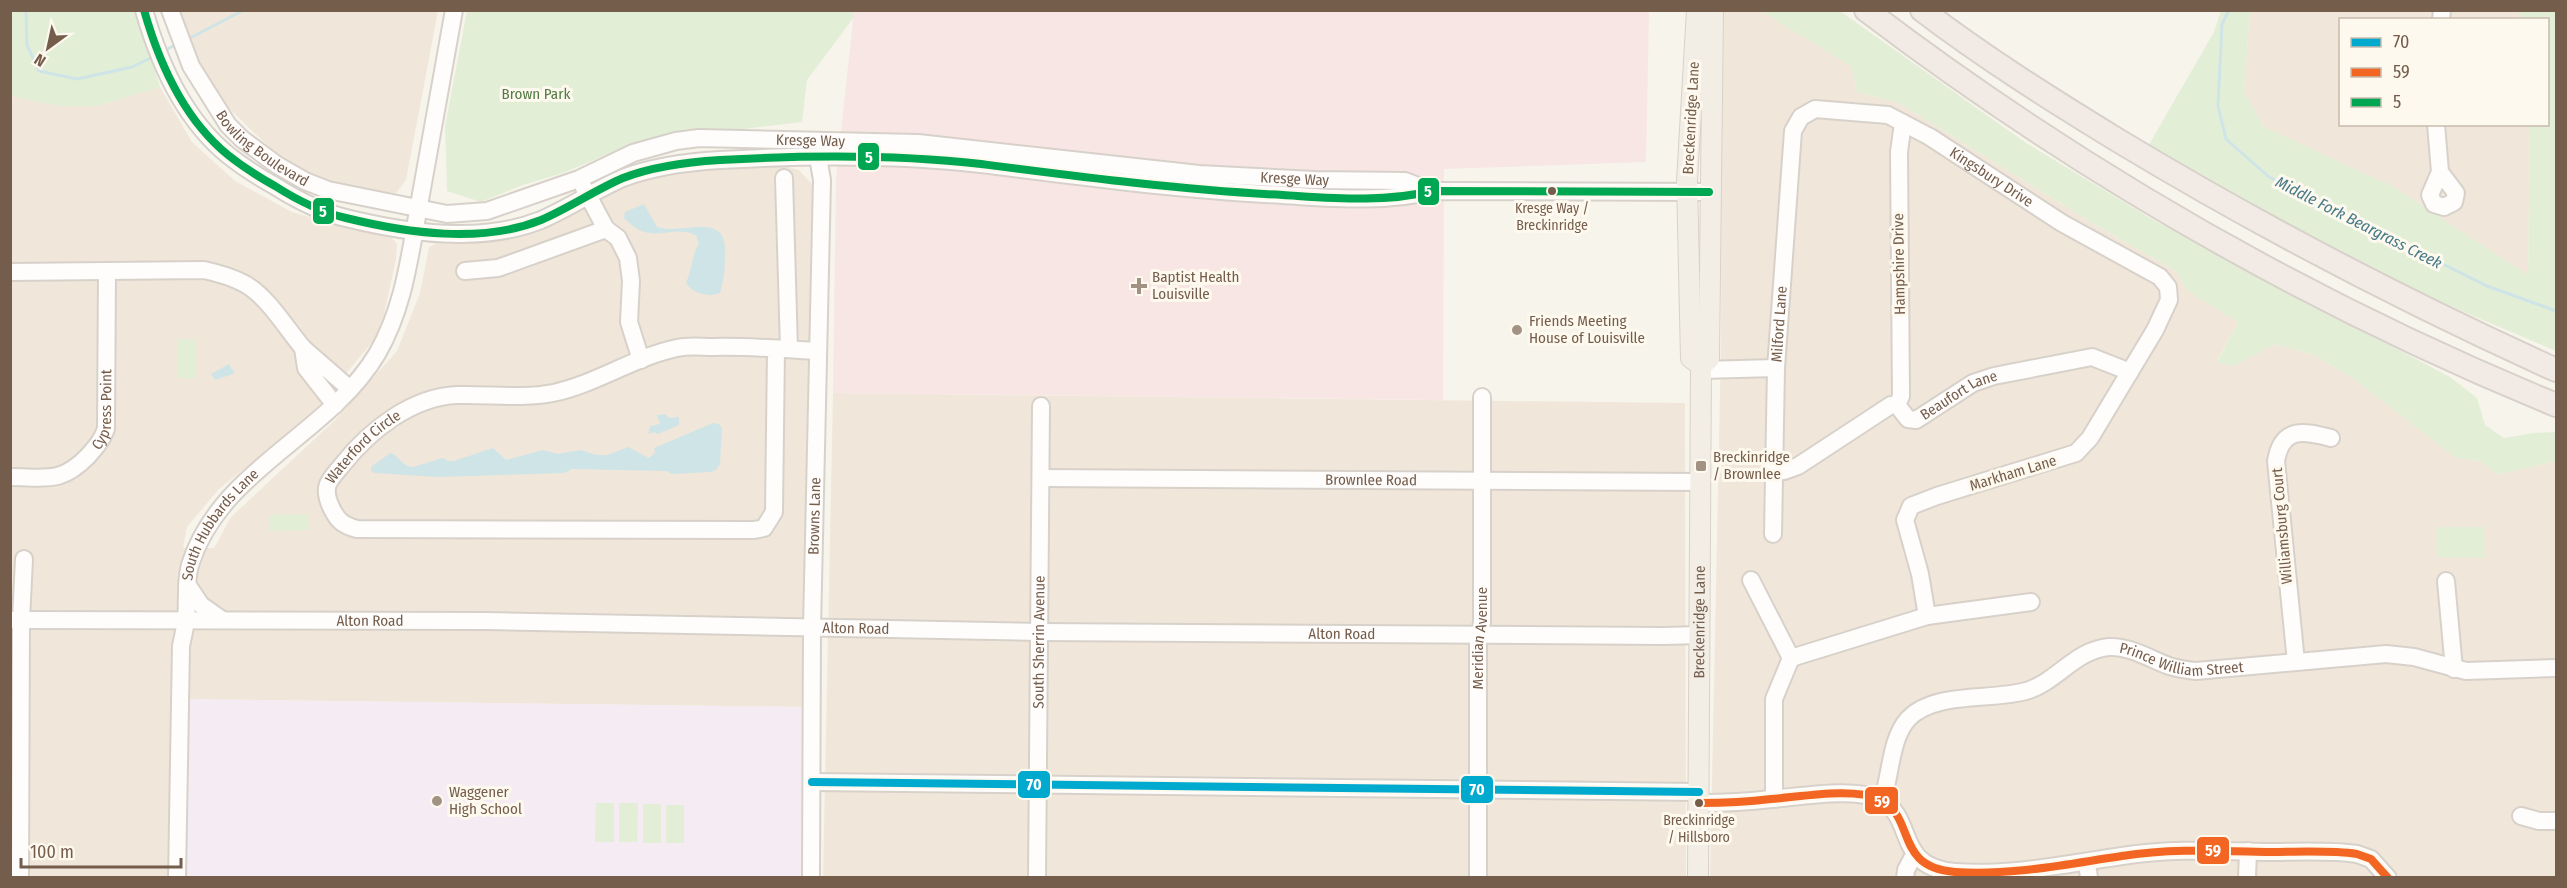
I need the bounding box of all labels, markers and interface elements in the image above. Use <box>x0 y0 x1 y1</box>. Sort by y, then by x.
north arrow <box>18 18 78 78</box>
legend <box>2339 18 2549 126</box>
text: 70 <box>2393 31 2409 53</box>
text: N <box>31 50 49 71</box>
street label: Breckenridge Lane <box>1679 61 1703 175</box>
text: 59 <box>2393 61 2410 83</box>
park label: Brown Park <box>502 85 570 103</box>
text: 5 <box>2393 91 2401 113</box>
street label: Bowling Boulevard <box>212 107 312 190</box>
street label: Kresge Way <box>776 131 845 150</box>
line badge: 5 <box>857 142 880 171</box>
street label: Kingsbury Drive <box>1946 143 2037 211</box>
text: 5 <box>865 148 873 167</box>
street label: Kresge Way <box>1260 168 1329 189</box>
water label: Middle Fork Beargrass Creek <box>2272 172 2445 273</box>
line badge: 5 <box>1417 177 1440 206</box>
text: 5 <box>1424 182 1432 201</box>
marker: Kresge Way / Breckinridge <box>1546 185 1558 197</box>
line badge: 5 <box>312 197 335 225</box>
place label: Kresge Way / Breckinridge <box>1515 200 1589 234</box>
text: 5 <box>319 202 327 221</box>
street label: Hampshire Drive <box>1889 213 1909 315</box>
place label: Baptist Health Louisville <box>1152 268 1239 303</box>
marker: Baptist Health Louisville <box>1130 277 1148 295</box>
street label: Milford Lane <box>1767 285 1791 363</box>
place label: Friends Meeting House of Louisville <box>1529 312 1645 347</box>
marker: Friends Meeting House of Louisville <box>1510 323 1524 337</box>
street label: Beaufort Lane <box>1917 367 1999 424</box>
street label: Cypress Point <box>88 369 115 453</box>
street label: Waterford Circle <box>321 406 404 487</box>
place label: Breckinridge / Brownlee <box>1713 448 1790 483</box>
street label: Markham Lane <box>1967 451 2059 495</box>
marker: Breckinridge / Brownlee <box>1694 459 1708 473</box>
street label: South Hubbards Lane <box>178 465 262 581</box>
street label: Williamsburg Court <box>2268 467 2296 585</box>
street label: Brownlee Road <box>1325 471 1417 489</box>
street label: Browns Lane <box>805 477 824 555</box>
street label: Breckenridge Lane <box>1690 565 1709 679</box>
street label: South Sherrin Avenue <box>1029 575 1049 709</box>
street label: Meridian Avenue <box>1469 587 1491 689</box>
street label: Alton Road <box>336 612 404 630</box>
street label: Alton Road <box>822 619 890 638</box>
street label: Alton Road <box>1308 625 1375 643</box>
street label: Prince William Street <box>2118 639 2244 680</box>
line badge: 70 <box>1017 770 1051 799</box>
text: 70 <box>1026 775 1042 794</box>
line badge: 70 <box>1460 775 1494 804</box>
text: 70 <box>1469 780 1485 799</box>
place label: Waggener High School <box>449 783 522 818</box>
line badge: 59 <box>1864 786 1899 815</box>
text: 59 <box>1874 792 1890 811</box>
marker: Waggener High School <box>430 794 444 808</box>
marker: Breckinridge / Hillsboro <box>1693 797 1705 809</box>
place label: Breckinridge / Hillsboro <box>1663 812 1735 846</box>
scale bar <box>21 831 182 869</box>
line badge: 59 <box>2196 836 2230 865</box>
text: 100 m <box>30 841 74 863</box>
text: 59 <box>2205 841 2221 860</box>

